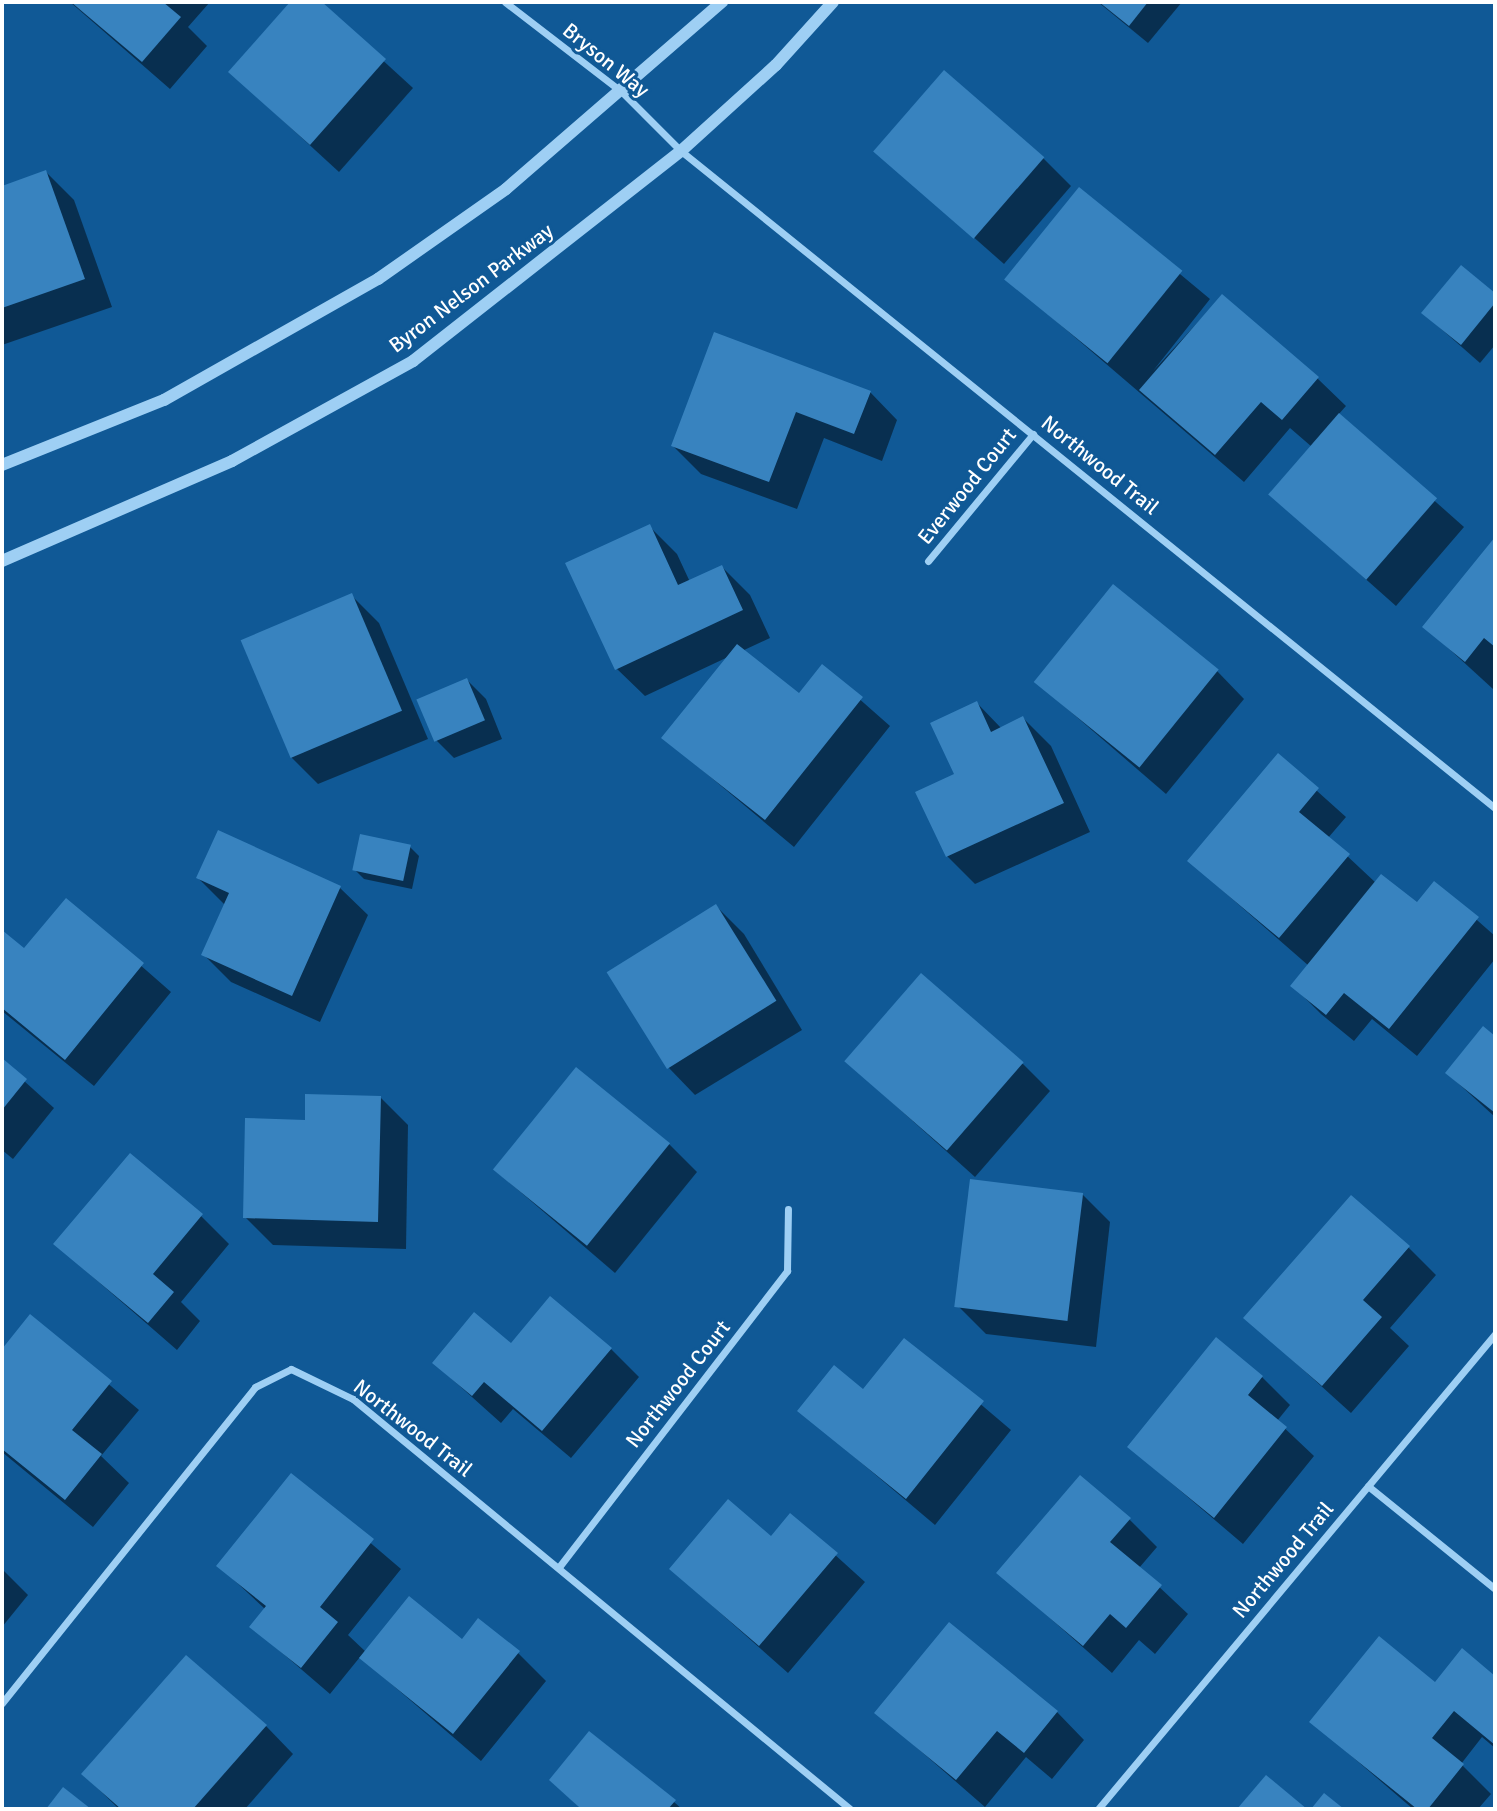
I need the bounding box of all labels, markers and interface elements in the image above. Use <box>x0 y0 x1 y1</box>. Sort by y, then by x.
street label: Bryson Way <box>558 18 654 102</box>
street label: Byron Nelson Parkway <box>384 218 558 358</box>
street label: Northwood Trail <box>1036 410 1164 520</box>
street label: Everwood Court <box>912 423 1022 549</box>
street label: Northwood Court <box>620 1315 736 1453</box>
street label: Northwood Trail <box>349 1374 477 1482</box>
street label: Northwood Trail <box>1227 1497 1339 1623</box>

